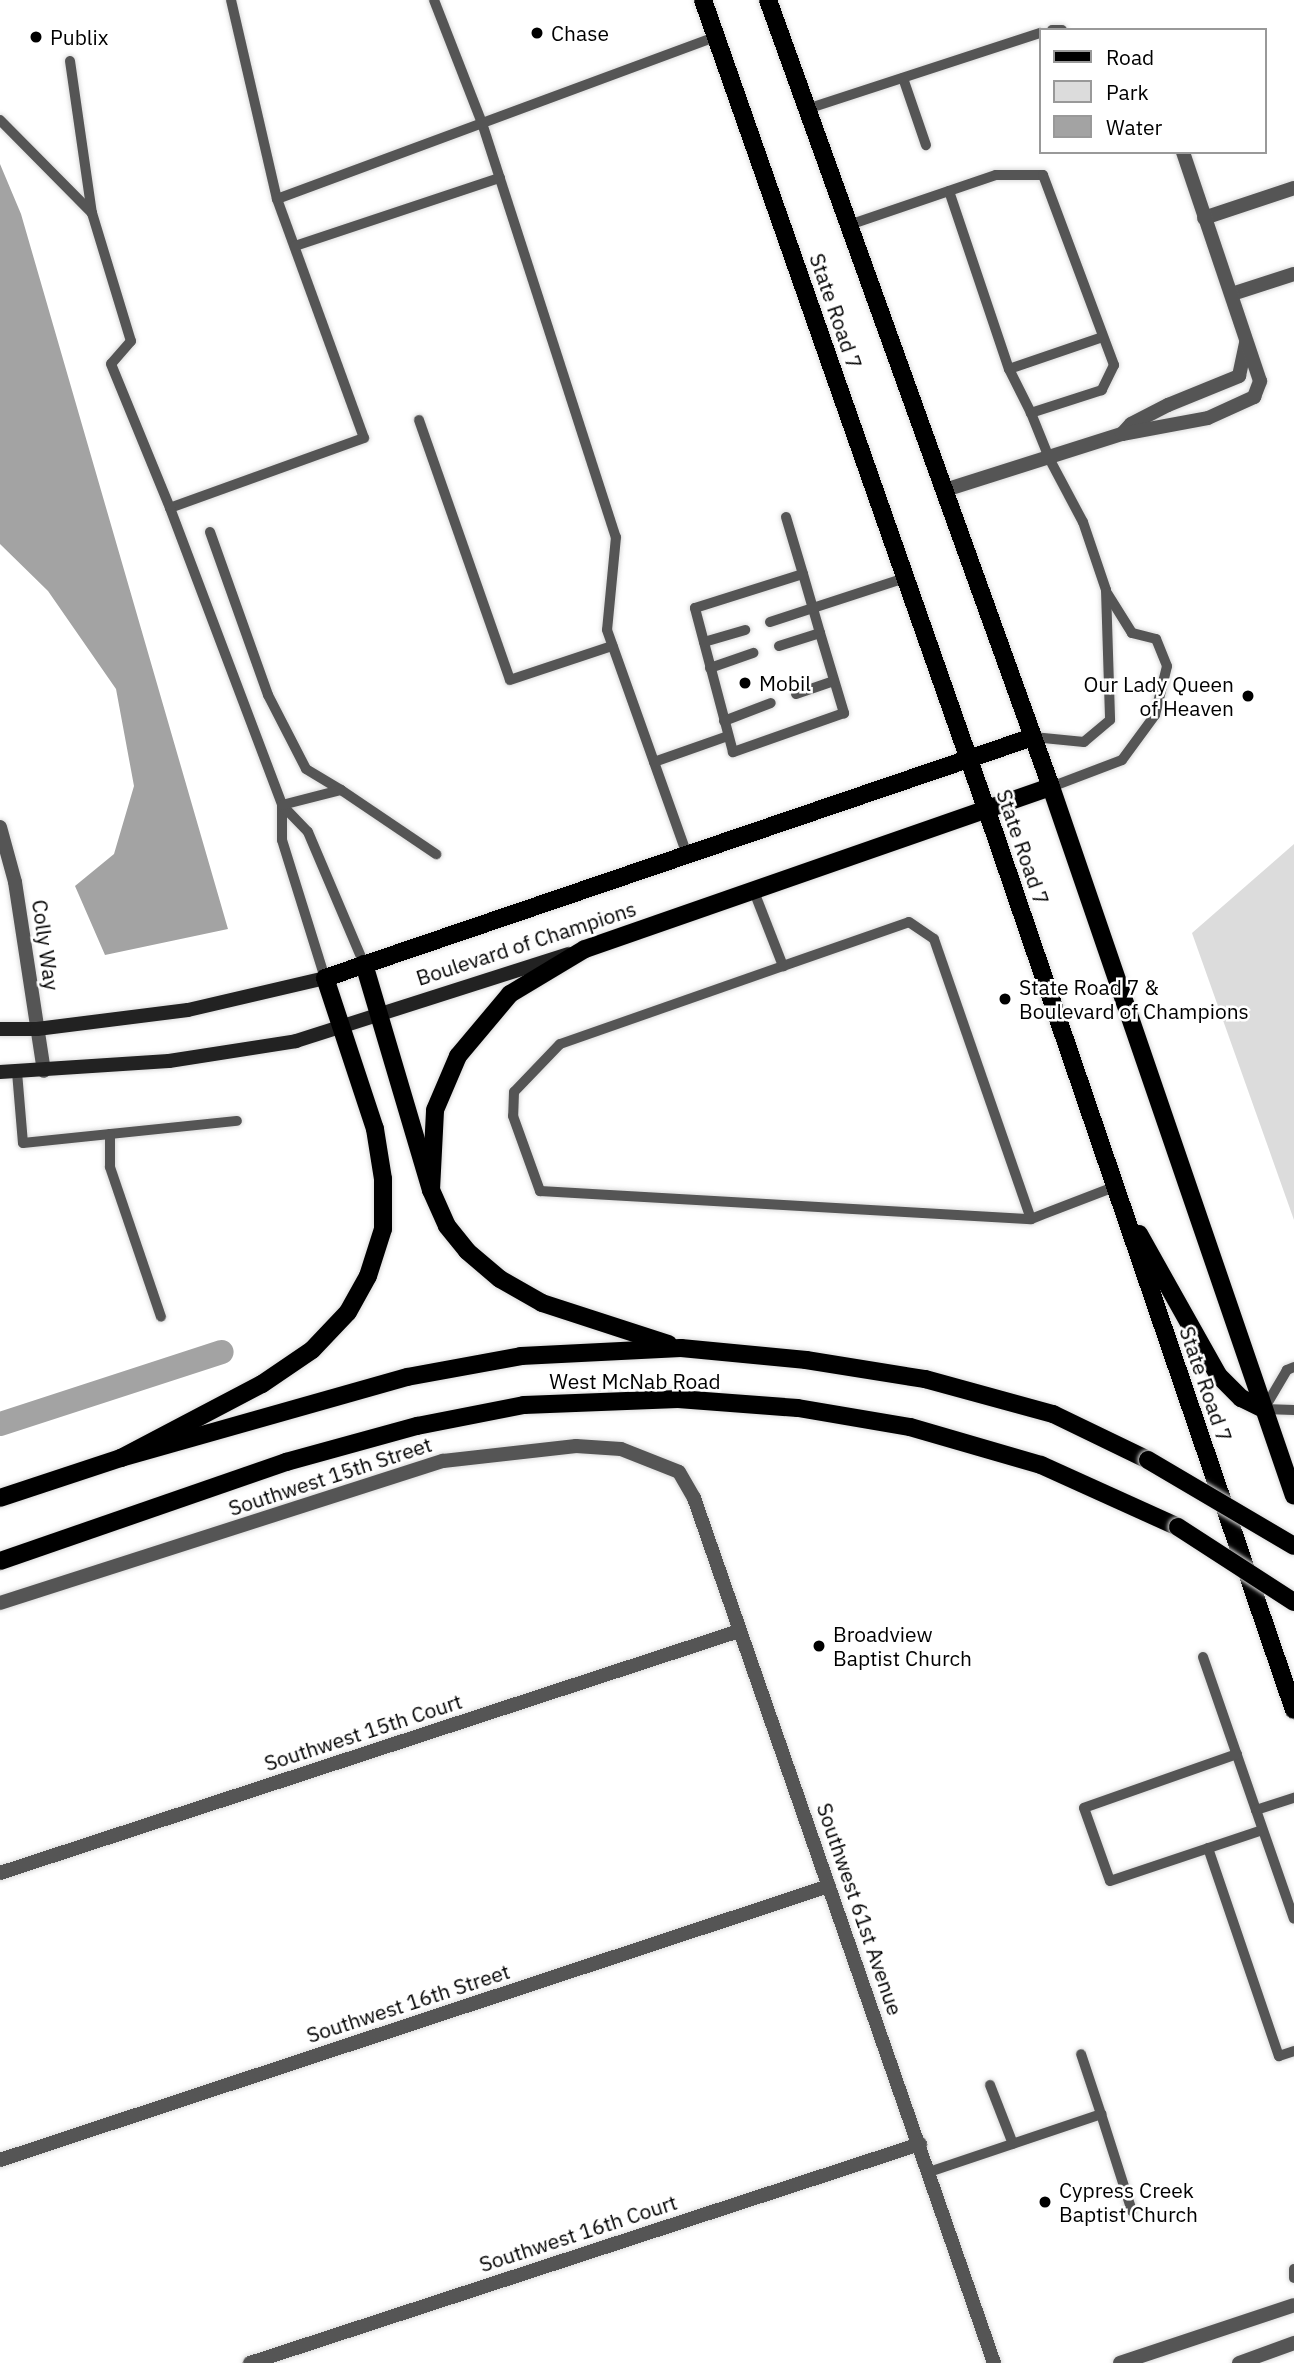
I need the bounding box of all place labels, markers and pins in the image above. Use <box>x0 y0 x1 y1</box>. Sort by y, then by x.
place label: Chase <box>551 20 609 46</box>
place label: Publix <box>50 24 108 50</box>
marker: Chase <box>529 25 545 41</box>
marker: Publix <box>28 29 44 45</box>
place label: Mobil <box>759 670 811 696</box>
place label: Our Lady Queen of Heaven <box>1083 671 1234 721</box>
marker: Mobil <box>737 675 753 691</box>
marker: Our Lady Queen of Heaven <box>1240 688 1256 704</box>
place label: State Road 7 & Boulevard of Champions <box>1019 974 1249 1024</box>
marker: State Road 7 & Boulevard of Champions <box>997 991 1013 1007</box>
place label: Broadview Baptist Church <box>833 1621 972 1671</box>
marker: Broadview Baptist Church <box>811 1638 827 1654</box>
place label: Cypress Creek Baptist Church <box>1059 2177 1198 2227</box>
marker: Cypress Creek Baptist Church <box>1037 2194 1053 2210</box>

